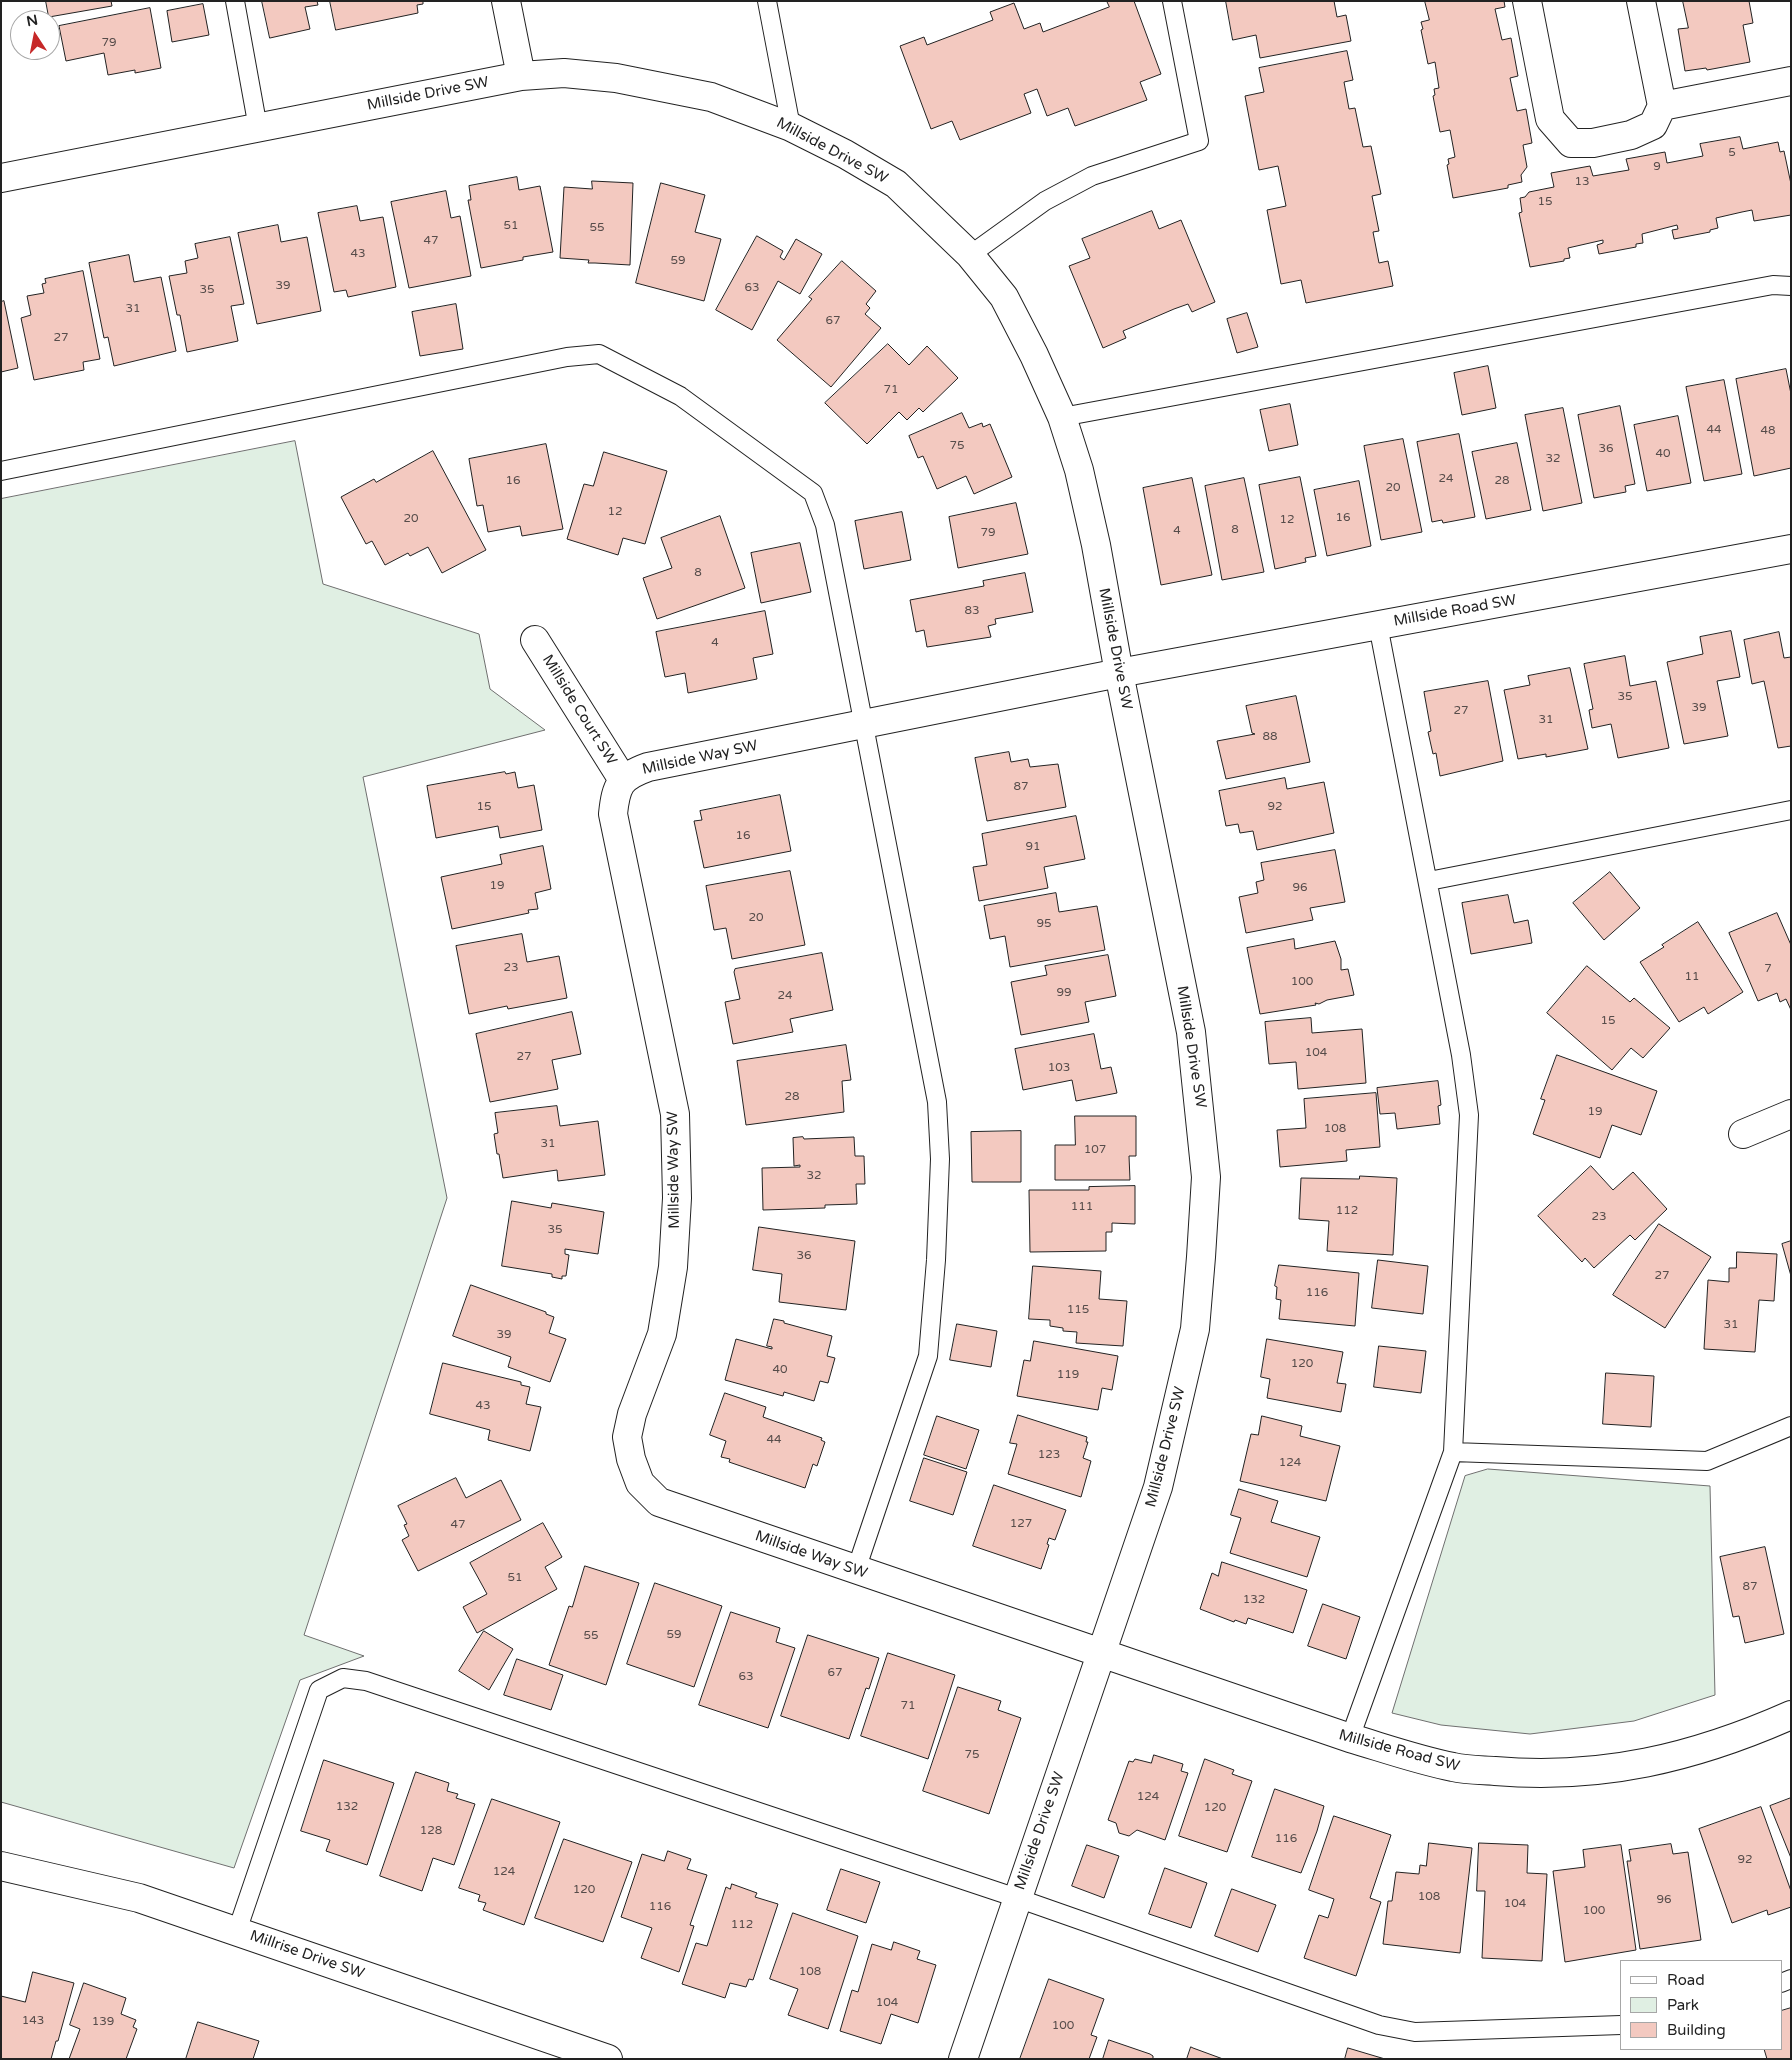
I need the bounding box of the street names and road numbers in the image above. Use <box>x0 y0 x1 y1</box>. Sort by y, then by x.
street label: Millside Drive SW <box>366 73 490 115</box>
street label: Millside Drive SW <box>773 114 891 188</box>
street label: Millside Drive SW <box>1094 587 1136 711</box>
street label: Millside Road SW <box>1392 591 1518 631</box>
street label: Millside Court SW <box>538 652 620 768</box>
street label: Millside Way SW <box>641 737 759 779</box>
street label: Millside Drive SW <box>1172 985 1210 1109</box>
street label: Millside Way SW <box>664 1111 684 1229</box>
street label: Millside Drive SW <box>1142 1385 1190 1509</box>
street label: Millside Way SW <box>752 1527 870 1583</box>
street label: Millside Road SW <box>1337 1726 1461 1776</box>
street label: Millside Drive SW <box>1011 1770 1069 1892</box>
street label: Millrise Drive SW <box>247 1927 367 1983</box>

